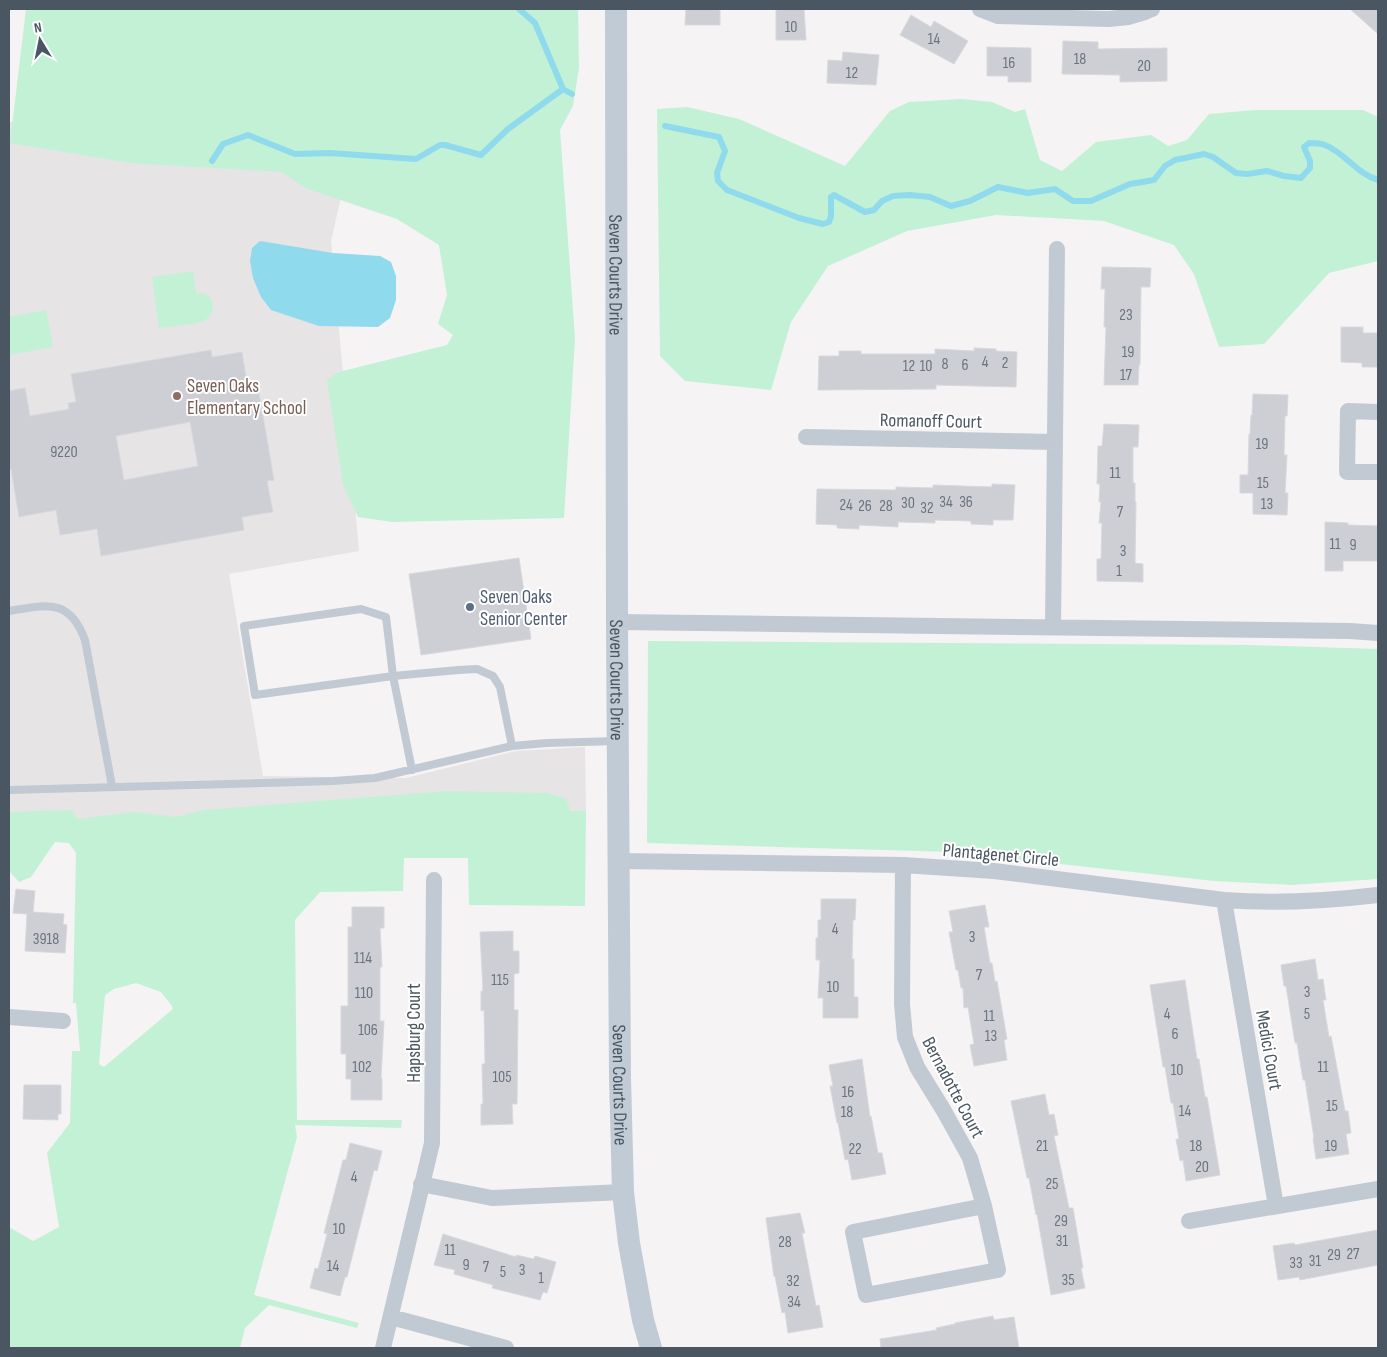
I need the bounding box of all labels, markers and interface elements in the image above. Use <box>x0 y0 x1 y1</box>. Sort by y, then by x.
north arrow <box>15 15 65 65</box>
house number: 10 <box>785 18 797 37</box>
text: N <box>33 19 43 37</box>
house number: 14 <box>928 30 940 49</box>
house number: 18 <box>1074 50 1086 69</box>
house number: 16 <box>1003 54 1015 73</box>
house number: 20 <box>1137 57 1151 76</box>
house number: 12 <box>846 64 858 83</box>
street label: Seven Courts Drive <box>603 214 627 336</box>
house number: 23 <box>1119 306 1133 325</box>
house number: 19 <box>1122 343 1134 362</box>
house number: 4 <box>982 353 989 372</box>
house number: 2 <box>1002 354 1008 373</box>
house number: 8 <box>941 355 949 374</box>
house number: 6 <box>961 356 969 375</box>
house number: 12 <box>903 357 915 376</box>
house number: 10 <box>920 357 932 376</box>
house number: 17 <box>1120 366 1133 385</box>
place label: Seven Oaks Elementary School <box>187 375 306 420</box>
marker: Seven Oaks Elementary School <box>171 390 183 402</box>
street label: Romanoff Court <box>880 409 982 434</box>
house number: 19 <box>1256 435 1268 454</box>
house number: 9220 <box>50 443 78 462</box>
house number: 11 <box>1109 464 1121 483</box>
house number: 15 <box>1257 474 1269 493</box>
house number: 34 <box>939 493 953 512</box>
house number: 36 <box>959 493 973 512</box>
house number: 30 <box>901 494 915 513</box>
house number: 13 <box>1261 495 1273 514</box>
house number: 24 <box>839 496 853 515</box>
house number: 26 <box>858 497 872 516</box>
house number: 28 <box>879 497 893 516</box>
house number: 32 <box>920 499 934 518</box>
house number: 7 <box>1117 503 1124 522</box>
house number: 11 <box>1329 535 1341 554</box>
house number: 9 <box>1349 536 1357 555</box>
house number: 3 <box>1120 542 1126 561</box>
house number: 1 <box>1116 562 1122 581</box>
place label: Seven Oaks Senior Center <box>480 586 568 631</box>
marker: Seven Oaks Senior Center <box>464 601 476 613</box>
street label: Seven Courts Drive <box>604 619 628 741</box>
street label: Plantagenet Circle <box>942 839 1060 872</box>
house number: 4 <box>832 920 839 939</box>
house number: 3 <box>969 928 975 947</box>
house number: 3918 <box>33 930 59 949</box>
house number: 114 <box>354 949 372 968</box>
house number: 7 <box>976 966 983 985</box>
house number: 115 <box>491 971 509 990</box>
house number: 10 <box>827 978 839 997</box>
street label: Hapsburg Court <box>403 983 426 1083</box>
house number: 3 <box>1304 983 1310 1002</box>
house number: 110 <box>355 984 373 1003</box>
house number: 4 <box>1164 1005 1171 1024</box>
house number: 5 <box>1304 1005 1310 1024</box>
house number: 11 <box>983 1007 995 1026</box>
street label: Medici Court <box>1250 1008 1287 1092</box>
house number: 106 <box>358 1021 378 1040</box>
street label: Seven Courts Drive <box>607 1024 632 1146</box>
house number: 6 <box>1171 1025 1179 1044</box>
house number: 13 <box>985 1027 997 1046</box>
street label: Bernadotte Court <box>916 1033 989 1142</box>
house number: 102 <box>352 1058 372 1077</box>
house number: 11 <box>1317 1058 1329 1077</box>
house number: 10 <box>1171 1061 1183 1080</box>
house number: 105 <box>492 1068 512 1087</box>
house number: 16 <box>842 1083 854 1102</box>
house number: 15 <box>1326 1097 1338 1116</box>
house number: 14 <box>1179 1102 1191 1121</box>
house number: 18 <box>841 1103 853 1122</box>
house number: 21 <box>1036 1137 1049 1156</box>
house number: 18 <box>1190 1137 1202 1156</box>
house number: 19 <box>1325 1137 1337 1156</box>
house number: 22 <box>848 1140 862 1159</box>
house number: 20 <box>1195 1158 1209 1177</box>
house number: 4 <box>351 1168 358 1187</box>
house number: 25 <box>1045 1175 1059 1194</box>
house number: 29 <box>1054 1212 1068 1231</box>
house number: 10 <box>333 1220 345 1239</box>
house number: 31 <box>1056 1232 1069 1251</box>
house number: 28 <box>778 1233 792 1252</box>
house number: 11 <box>444 1241 456 1260</box>
house number: 27 <box>1346 1245 1360 1264</box>
house number: 29 <box>1327 1246 1341 1265</box>
house number: 31 <box>1309 1252 1322 1271</box>
house number: 33 <box>1289 1254 1303 1273</box>
house number: 9 <box>462 1256 470 1275</box>
house number: 14 <box>327 1257 339 1276</box>
house number: 7 <box>483 1258 490 1277</box>
house number: 3 <box>519 1261 525 1280</box>
house number: 5 <box>500 1263 506 1282</box>
house number: 1 <box>538 1269 544 1288</box>
house number: 35 <box>1061 1271 1075 1290</box>
house number: 32 <box>786 1272 800 1291</box>
house number: 34 <box>787 1293 801 1312</box>

